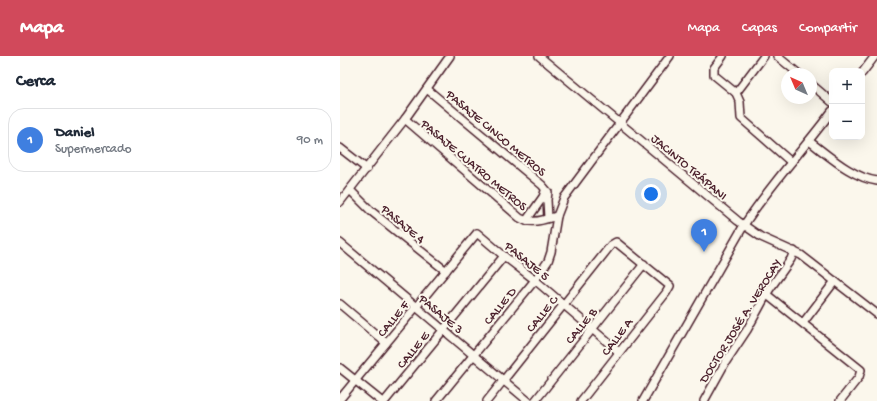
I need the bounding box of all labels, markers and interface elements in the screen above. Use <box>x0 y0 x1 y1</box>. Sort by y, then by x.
text: Mapa <box>20 17 64 40</box>
text: Mapa <box>688 20 720 37</box>
text: Capas <box>742 20 777 37</box>
text: Compartir <box>799 20 857 37</box>
north arrow <box>781 68 817 104</box>
map controls <box>829 68 865 140</box>
button: + <box>829 68 865 104</box>
text: Cerca <box>16 72 55 92</box>
street label: PASAJE CINCO METROS <box>442 87 549 181</box>
button: − <box>829 104 865 140</box>
street label: PASAJE CUATRO METROS <box>416 116 530 215</box>
text: Daniel <box>55 124 95 142</box>
street label: JACINTO TRÁPANI <box>647 131 730 204</box>
text: 1 <box>27 133 33 148</box>
text: 90 m <box>297 133 323 148</box>
text: Supermercado <box>55 142 131 157</box>
your location <box>641 184 661 204</box>
street label: PASAJE 4 <box>377 202 427 248</box>
pin: 1 <box>691 219 717 252</box>
street label: PASAJE 5 <box>500 239 552 285</box>
street label: DOCTOR JOSÉ A. VEROCAY <box>695 256 786 387</box>
street label: CALLE D <box>481 284 521 328</box>
street label: PASAJE 3 <box>414 291 466 338</box>
street label: CALLE C <box>524 293 563 336</box>
street label: CALLE F <box>375 297 414 341</box>
street label: CALLE B <box>563 305 601 348</box>
street label: CALLE A <box>599 315 638 359</box>
street label: CALLE E <box>394 328 434 372</box>

